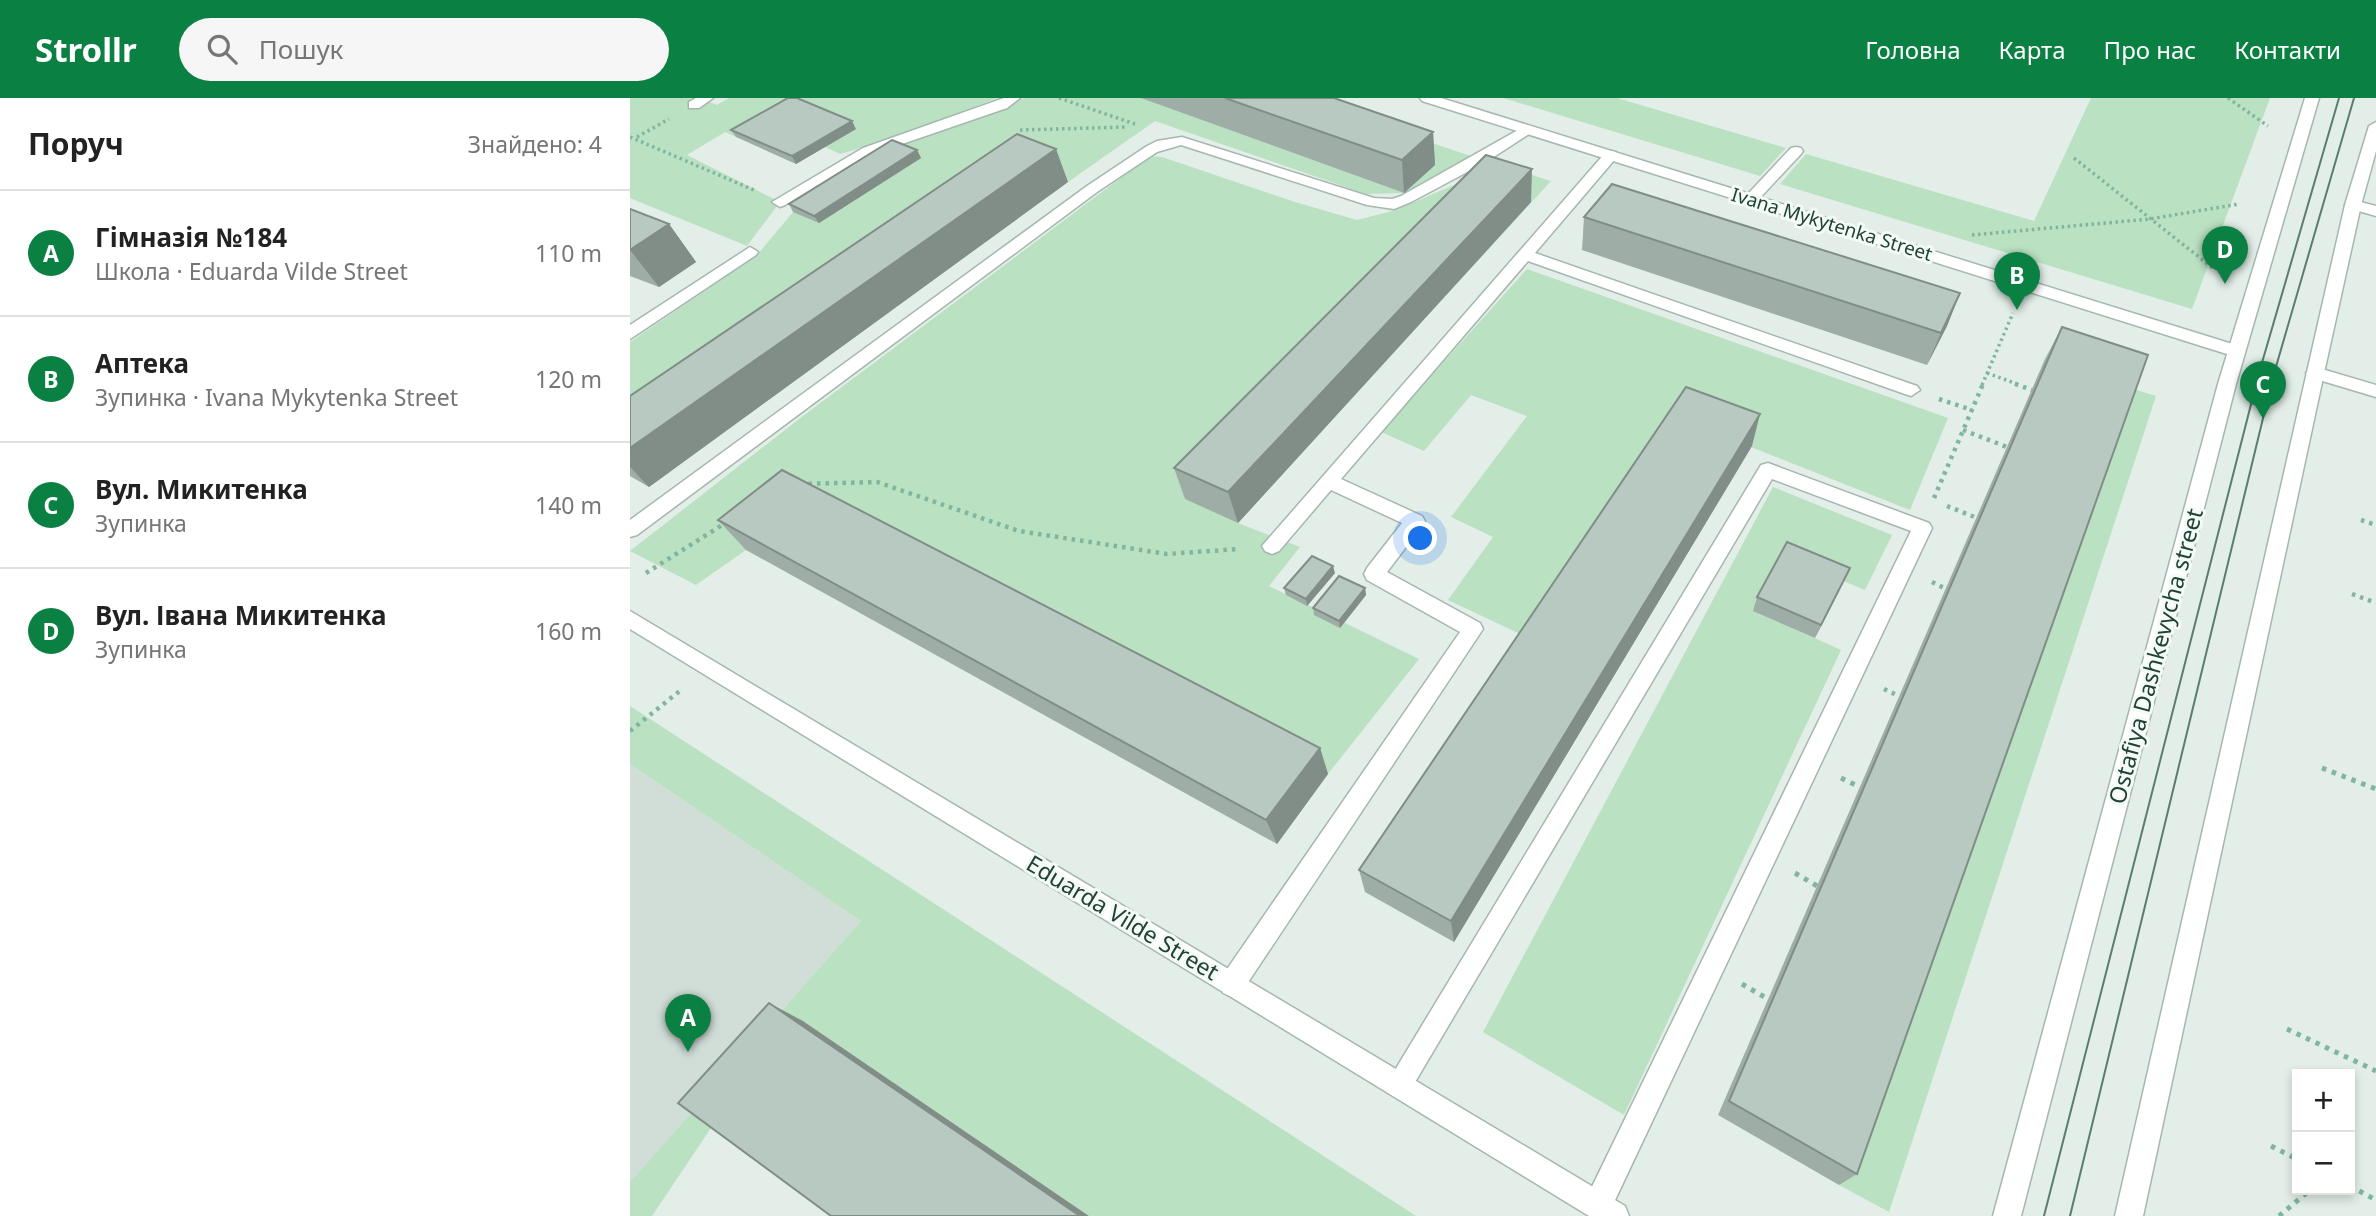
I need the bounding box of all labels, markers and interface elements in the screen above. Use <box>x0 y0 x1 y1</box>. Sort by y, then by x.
search box <box>179 18 669 81</box>
text: Strollr <box>35 27 137 72</box>
icon: search <box>203 30 241 68</box>
text: Пошук <box>259 31 343 67</box>
text: Головна <box>1865 33 1961 66</box>
text: Карта <box>1999 33 2066 66</box>
text: Про нас <box>2104 33 2196 66</box>
text: Контакти <box>2234 33 2341 66</box>
text: Поруч <box>28 123 124 164</box>
text: Знайдено: 4 <box>468 128 602 160</box>
street label: Ivana Mykytenka Street <box>1728 181 1936 267</box>
text: Гімназія №184 <box>95 219 287 255</box>
pin: D <box>2202 226 2248 284</box>
text: A <box>43 237 59 269</box>
text: 110 m <box>535 237 602 269</box>
pin: B <box>1994 252 2040 310</box>
text: Школа · Eduarda Vilde Street <box>95 255 408 287</box>
text: Аптека <box>95 345 189 381</box>
pin: C <box>2240 361 2286 419</box>
text: B <box>43 363 59 395</box>
text: 120 m <box>535 363 602 395</box>
text: Зупинка · Ivana Mykytenka Street <box>95 381 458 413</box>
text: Вул. Микитенка <box>95 471 308 507</box>
text: C <box>44 489 58 521</box>
text: 140 m <box>535 489 602 521</box>
street label: Ostafiya Dashkevycha street <box>2100 505 2210 807</box>
text: Зупинка <box>95 507 187 539</box>
your location <box>1403 521 1437 555</box>
text: Вул. Івана Микитенка <box>95 597 386 633</box>
text: D <box>43 615 59 647</box>
text: 160 m <box>535 615 602 647</box>
text: Зупинка <box>95 633 187 665</box>
street label: Eduarda Vilde Street <box>1021 847 1225 987</box>
pin: A <box>665 994 711 1052</box>
map controls <box>2292 1069 2355 1195</box>
button: + <box>2292 1069 2355 1132</box>
button: − <box>2292 1132 2355 1195</box>

